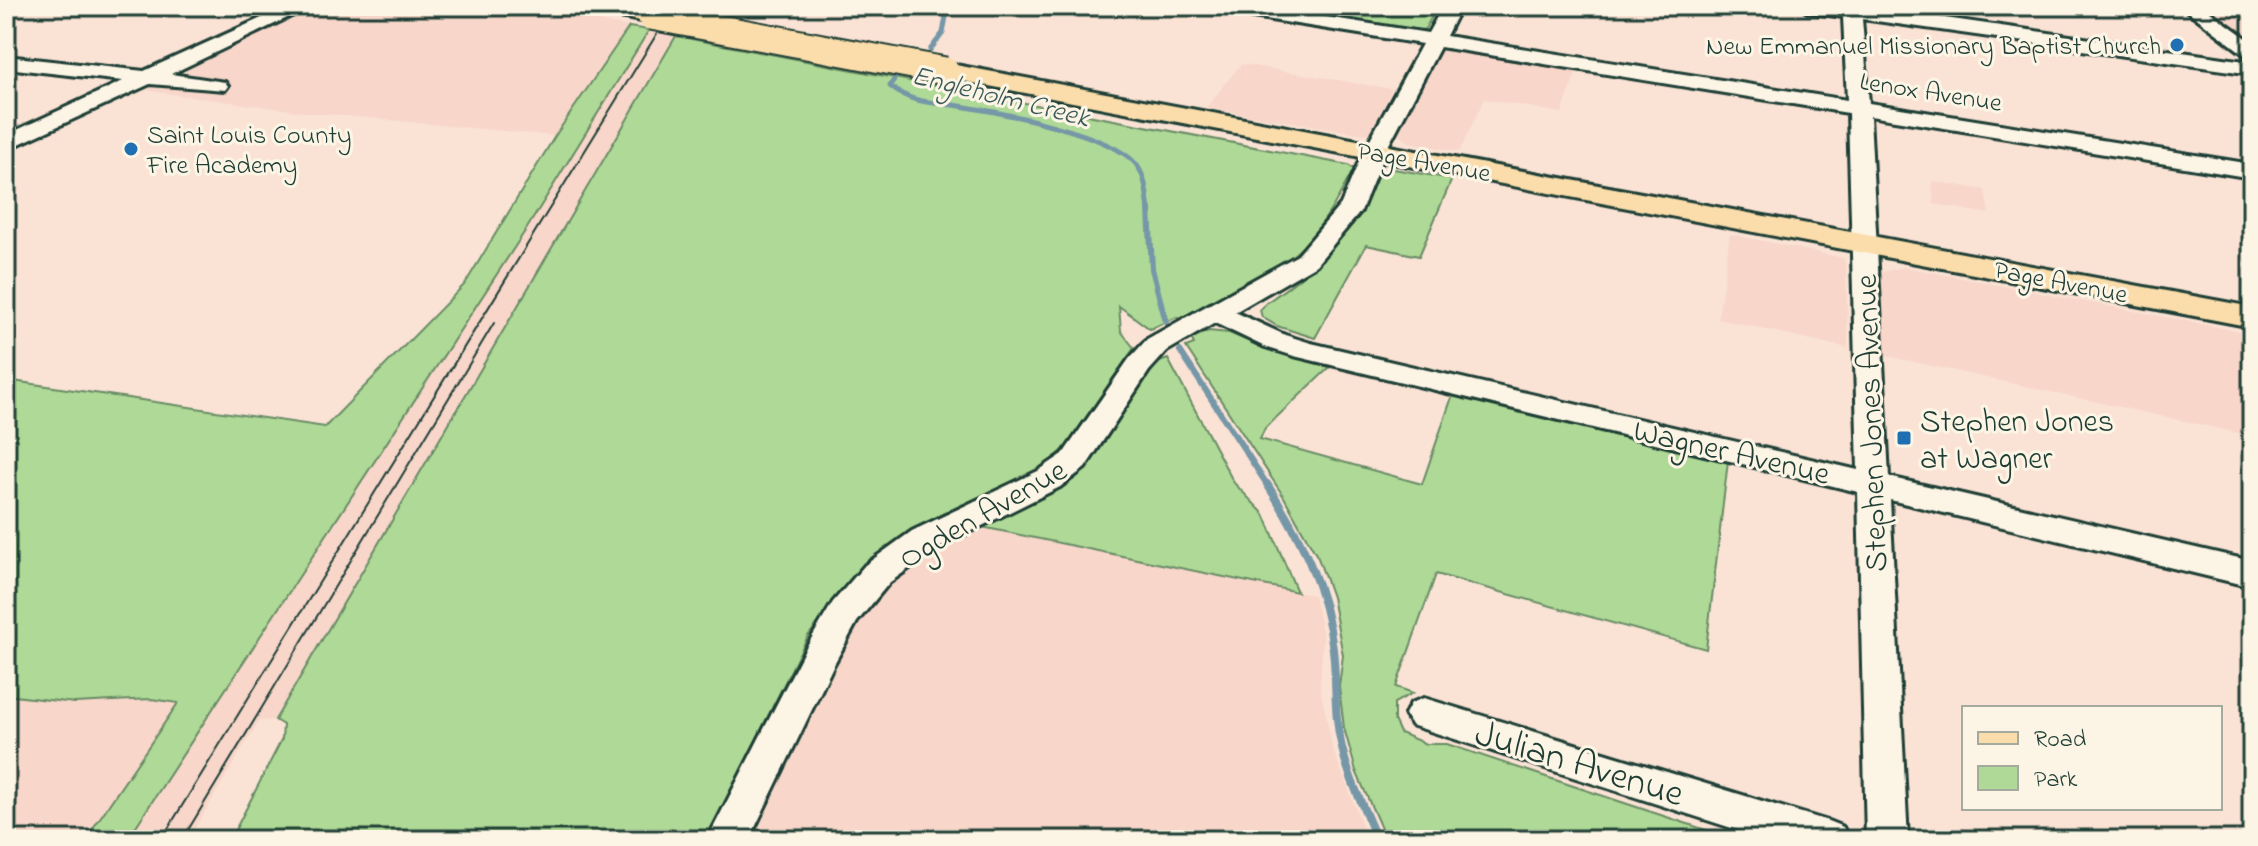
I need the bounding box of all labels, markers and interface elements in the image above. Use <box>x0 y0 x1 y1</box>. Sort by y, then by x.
place label: New Emmanuel Missionary Baptist Church <box>1706 29 2161 67</box>
marker: New Emmanuel Missionary Baptist Church <box>2168 36 2186 54</box>
water label: Engleholm Creek <box>907 57 1095 141</box>
street label: Lenox Avenue <box>1857 64 2005 124</box>
place label: Saint Louis County Fire Academy <box>146 118 351 186</box>
street label: Page Avenue <box>1354 134 1494 194</box>
marker: Saint Louis County Fire Academy <box>122 140 140 158</box>
street label: Page Avenue <box>1990 252 2131 316</box>
street label: Stephen Jones Avenue <box>1845 273 1902 572</box>
place label: Stephen Jones at Wagner <box>1920 400 2114 484</box>
street label: Wagner Avenue <box>1628 409 1835 500</box>
marker: Stephen Jones at Wagner <box>1895 429 1913 447</box>
street label: Ogden Avenue <box>891 449 1077 583</box>
legend <box>1962 706 2222 810</box>
street label: Julian Avenue <box>1467 708 1691 824</box>
text: Road <box>2034 723 2087 758</box>
text: Park <box>2034 763 2078 798</box>

